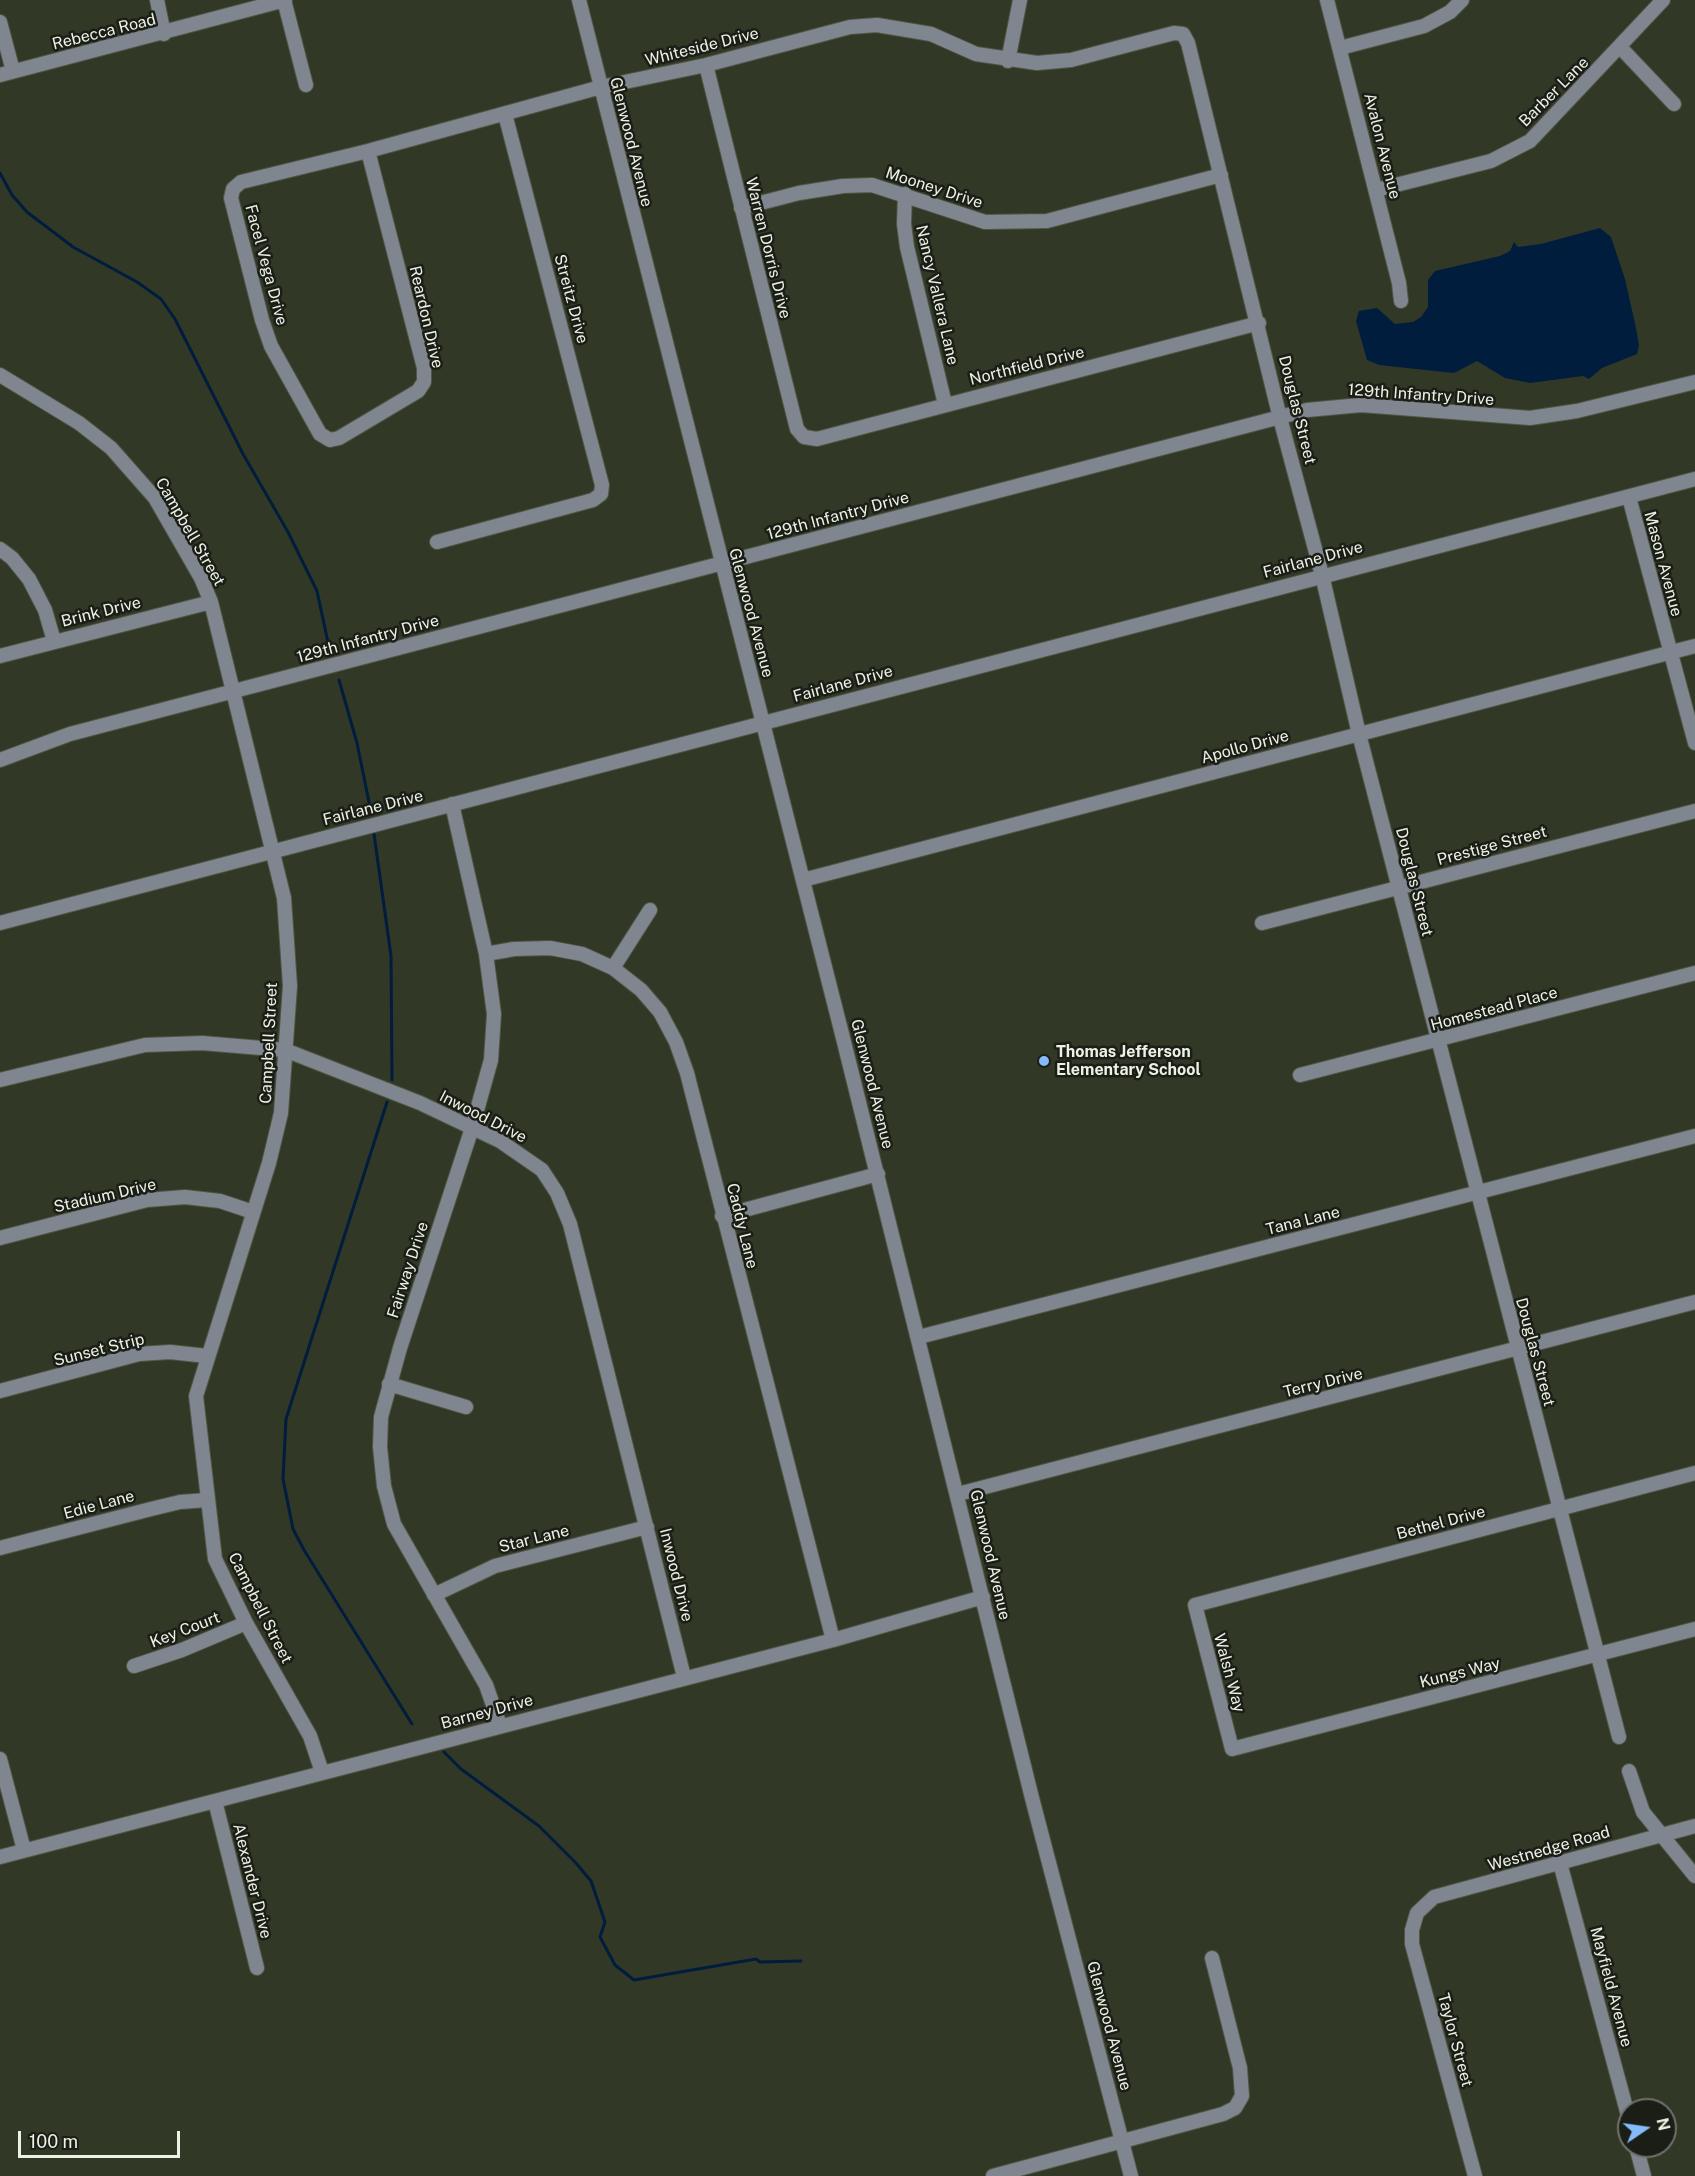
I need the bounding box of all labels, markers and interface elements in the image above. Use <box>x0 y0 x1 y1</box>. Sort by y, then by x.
street label: Rebecca Road <box>50 10 158 54</box>
street label: Whiteside Drive <box>643 24 761 70</box>
street label: Barber Lane <box>1515 53 1593 131</box>
street label: Glenwood Avenue <box>606 75 656 209</box>
street label: Avalon Avenue <box>1360 91 1404 201</box>
street label: Mooney Drive <box>883 163 985 213</box>
street label: Warren Dorris Drive <box>741 175 795 321</box>
street label: Facel Vega Drive <box>241 202 291 328</box>
street label: Nancy Vallera Lane <box>912 223 962 367</box>
street label: Streitz Drive <box>550 252 592 346</box>
street label: Reardon Drive <box>405 264 447 370</box>
street label: Northfield Drive <box>968 342 1086 390</box>
street label: Douglas Street <box>1274 354 1320 466</box>
street label: 129th Infantry Drive <box>1347 380 1495 410</box>
street label: Campbell Street <box>151 474 229 590</box>
street label: 129th Infantry Drive <box>765 488 911 544</box>
street label: Mason Avenue <box>1640 509 1686 619</box>
street label: Fairlane Drive <box>1261 537 1365 583</box>
street label: Glenwood Avenue <box>725 546 777 680</box>
street label: Brink Drive <box>59 593 143 631</box>
street label: 129th Infantry Drive <box>295 611 441 667</box>
street label: Fairlane Drive <box>791 661 895 707</box>
street label: Apollo Drive <box>1199 726 1291 768</box>
street label: Fairlane Drive <box>321 786 425 830</box>
street label: Prestige Street <box>1435 822 1549 870</box>
street label: Douglas Street <box>1391 826 1437 938</box>
street label: Campbell Street <box>256 982 282 1104</box>
street label: Homestead Place <box>1428 983 1560 1035</box>
street label: Glenwood Avenue <box>847 1017 897 1151</box>
place label: Thomas Jefferson Elementary School <box>1056 1042 1201 1080</box>
marker: Thomas Jefferson Elementary School <box>1037 1054 1051 1068</box>
street label: Inwood Drive <box>436 1087 530 1147</box>
street label: Stadium Drive <box>52 1175 158 1217</box>
street label: Caddy Lane <box>722 1181 762 1271</box>
street label: Tana Lane <box>1264 1203 1342 1239</box>
street label: Fairway Drive <box>383 1219 433 1321</box>
street label: Douglas Street <box>1511 1296 1559 1408</box>
street label: Sunset Strip <box>52 1329 146 1371</box>
street label: Terry Drive <box>1281 1364 1365 1402</box>
street label: Edie Lane <box>61 1486 137 1524</box>
street label: Glenwood Avenue <box>966 1488 1014 1622</box>
street label: Bethel Drive <box>1395 1502 1487 1544</box>
street label: Star Lane <box>497 1521 571 1557</box>
street label: Inwood Drive <box>655 1526 697 1624</box>
street label: Campbell Street <box>224 1549 296 1667</box>
street label: Key Court <box>147 1608 223 1652</box>
street label: Walsh Way <box>1209 1631 1249 1715</box>
street label: Kungs Way <box>1418 1654 1502 1692</box>
street label: Barney Drive <box>439 1690 535 1734</box>
street label: Alexander Drive <box>228 1821 276 1941</box>
street label: Westnedge Road <box>1486 1822 1612 1876</box>
street label: Mayfield Avenue <box>1586 1925 1636 2049</box>
street label: Glenwood Avenue <box>1083 1959 1135 2093</box>
street label: Taylor Street <box>1433 1991 1477 2089</box>
north arrow <box>1617 2098 1677 2158</box>
text: N <box>1652 2116 1674 2133</box>
scale bar <box>21 2119 183 2157</box>
text: 100 m <box>29 2131 78 2152</box>

